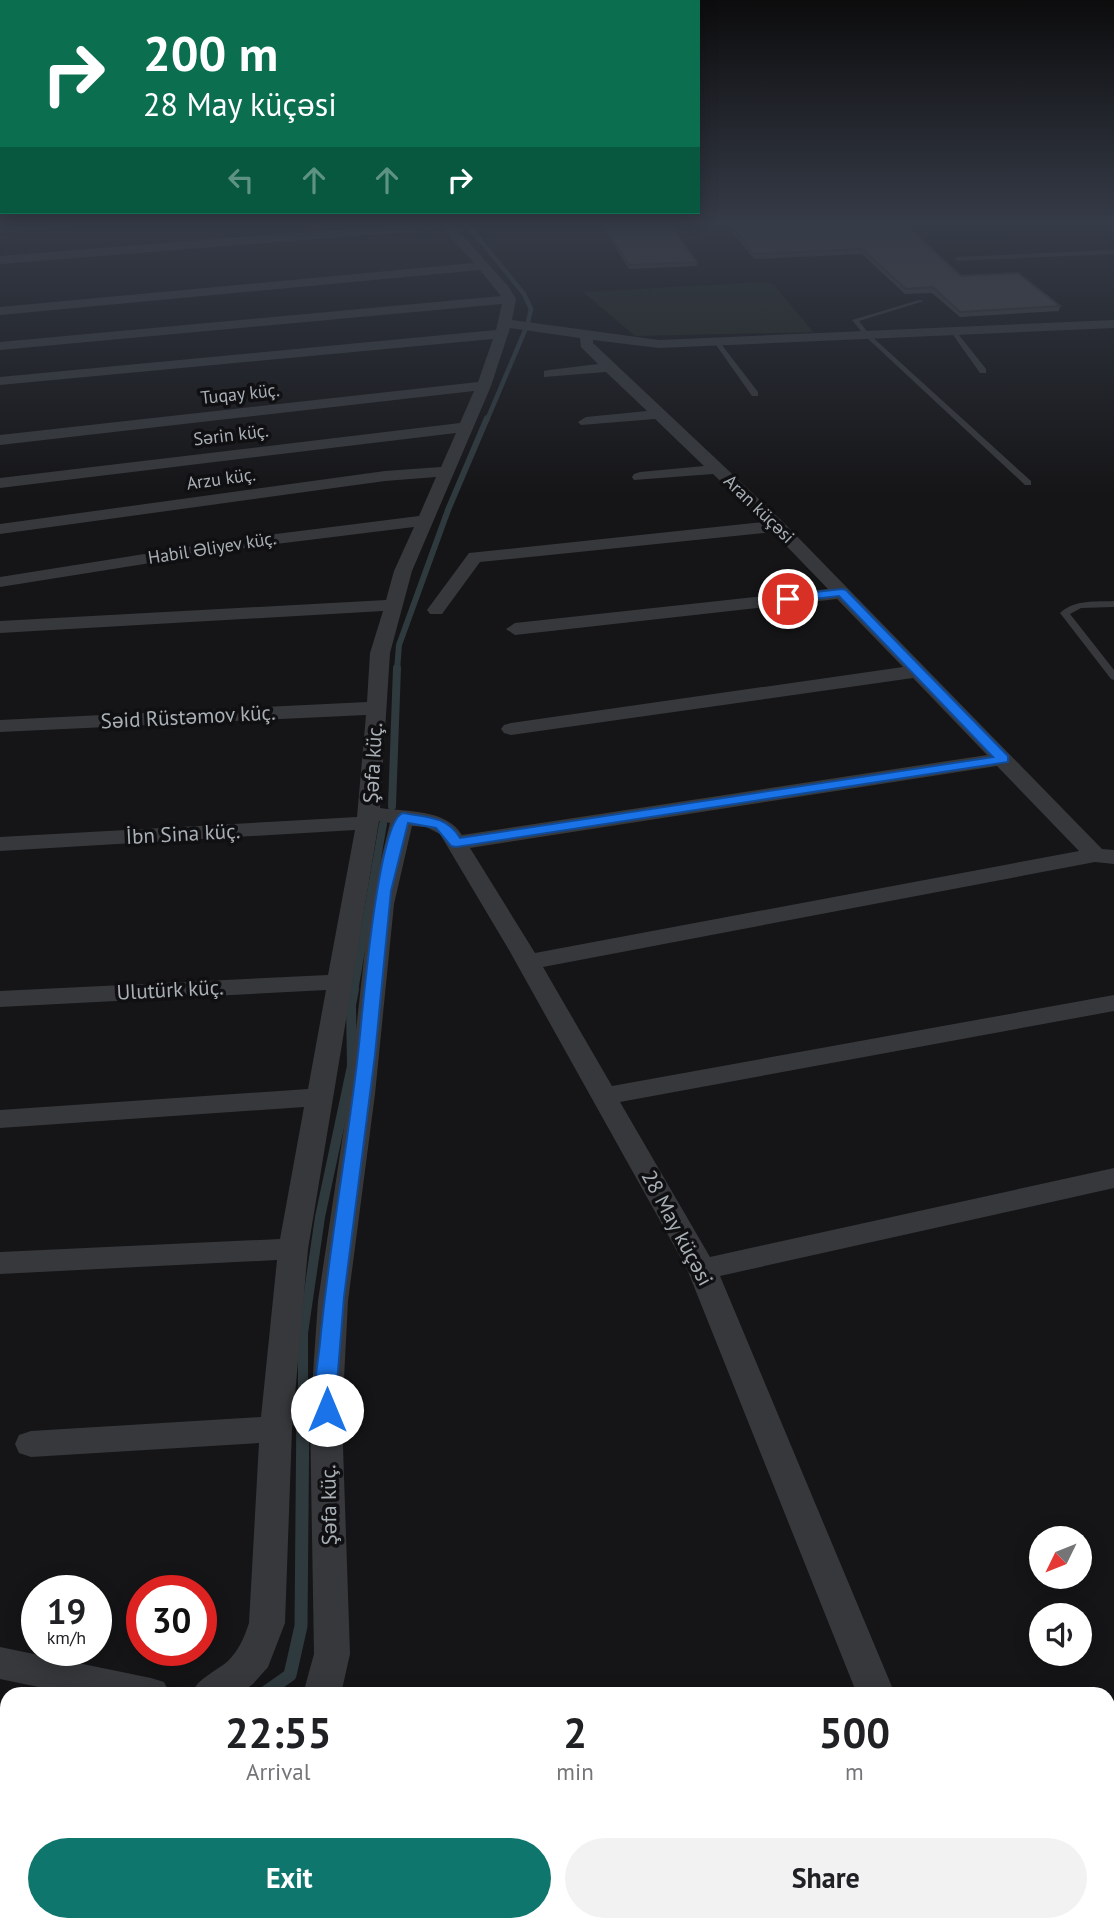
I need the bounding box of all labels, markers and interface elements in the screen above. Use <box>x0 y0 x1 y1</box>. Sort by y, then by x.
text: 200 m <box>143 21 278 85</box>
icon: right <box>28 28 119 119</box>
text: 28 May küçəsi <box>143 83 337 125</box>
icon: left <box>222 161 260 199</box>
icon: ahead <box>295 161 333 199</box>
icon: ahead <box>368 161 406 199</box>
icon: right <box>441 161 479 199</box>
street label: Tuqay küç. <box>199 378 281 409</box>
street label: Sərin küç. <box>192 418 270 451</box>
street label: Arzu küç. <box>185 462 257 495</box>
street label: Aran küçəsi <box>719 469 799 548</box>
street label: Habil Əliyev küç. <box>146 526 278 569</box>
pin <box>758 569 818 629</box>
icon: arrive <box>769 580 807 618</box>
street label: Səid Rüstəmov küç. <box>100 698 276 735</box>
street label: Şəfa küç. <box>357 722 388 804</box>
street label: İbn Sina küç. <box>125 817 241 850</box>
street label: Ulutürk küç. <box>116 973 224 1006</box>
street label: 28 May küçəsi <box>636 1165 719 1290</box>
position arrow <box>290 1373 364 1447</box>
street label: Şəfa küç. <box>314 1464 343 1546</box>
north arrow <box>1029 1526 1092 1589</box>
map controls <box>1029 1526 1092 1666</box>
speed limit sign: 30 <box>126 1575 217 1666</box>
text: 19 <box>47 1588 86 1634</box>
button: sound <box>1029 1603 1092 1666</box>
text: km/h <box>47 1626 86 1649</box>
text: 22:55 <box>225 1705 331 1760</box>
text: 2 <box>563 1705 587 1760</box>
text: 500 <box>819 1705 890 1760</box>
text: Arrival <box>246 1757 310 1786</box>
text: min <box>556 1757 594 1786</box>
text: m <box>845 1757 864 1786</box>
button: Exit <box>28 1838 551 1918</box>
button: Share <box>565 1838 1087 1918</box>

